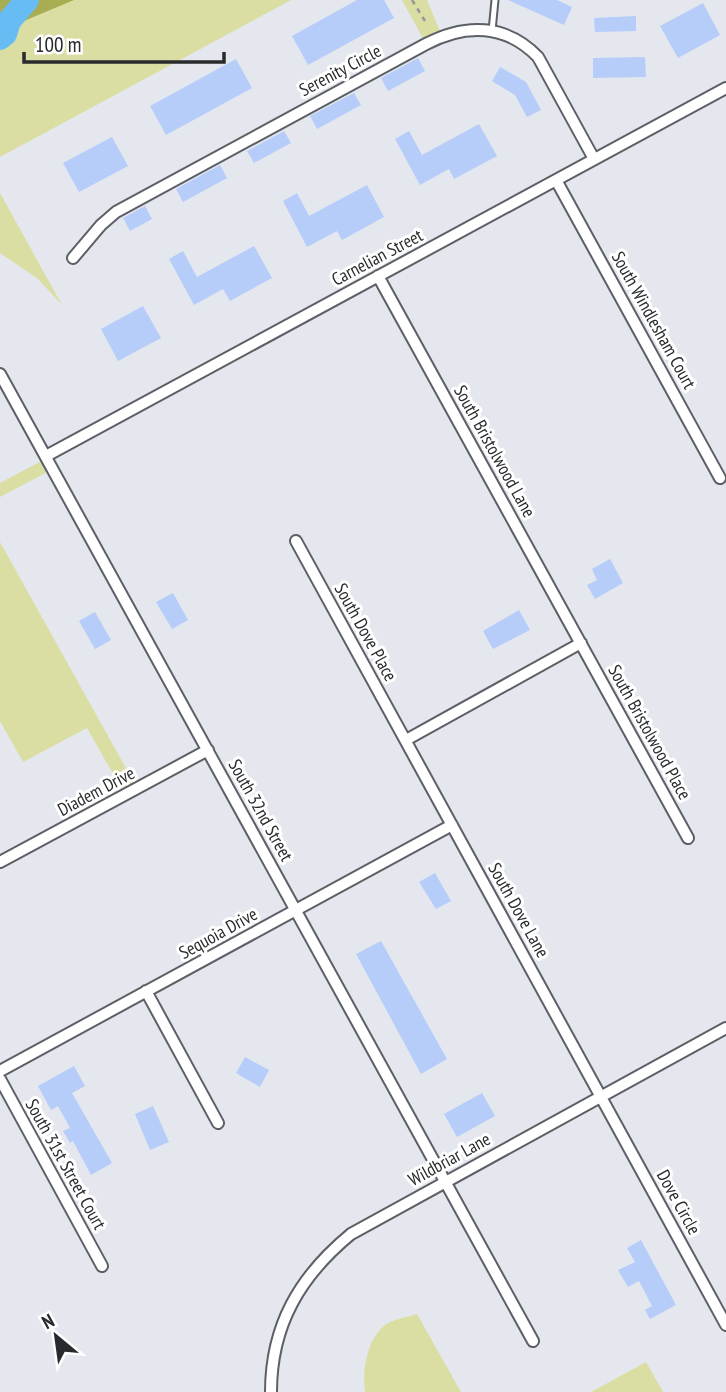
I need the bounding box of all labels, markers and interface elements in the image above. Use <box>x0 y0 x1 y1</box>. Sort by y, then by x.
scale bar <box>24 21 224 65</box>
text: 100 m <box>35 31 81 58</box>
street label: Serenity Circle <box>295 39 385 101</box>
street label: Carnelian Street <box>328 223 426 291</box>
street label: South Windlesham Court <box>607 247 701 393</box>
street label: South Bristolwood Lane <box>449 381 541 521</box>
street label: South Dove Place <box>330 579 402 685</box>
street label: South Bristolwood Place <box>603 660 697 804</box>
street label: South 32nd Street <box>224 755 298 865</box>
street label: Diadem Drive <box>54 761 138 821</box>
street label: South Dove Lane <box>483 859 555 961</box>
street label: Sequoia Drive <box>175 902 261 964</box>
street label: South 31st Street Court <box>21 1095 111 1233</box>
street label: Wildbriar Lane <box>404 1127 494 1191</box>
street label: Dove Circle <box>652 1166 706 1238</box>
north arrow <box>21 1301 91 1371</box>
text: N <box>37 1308 58 1334</box>

